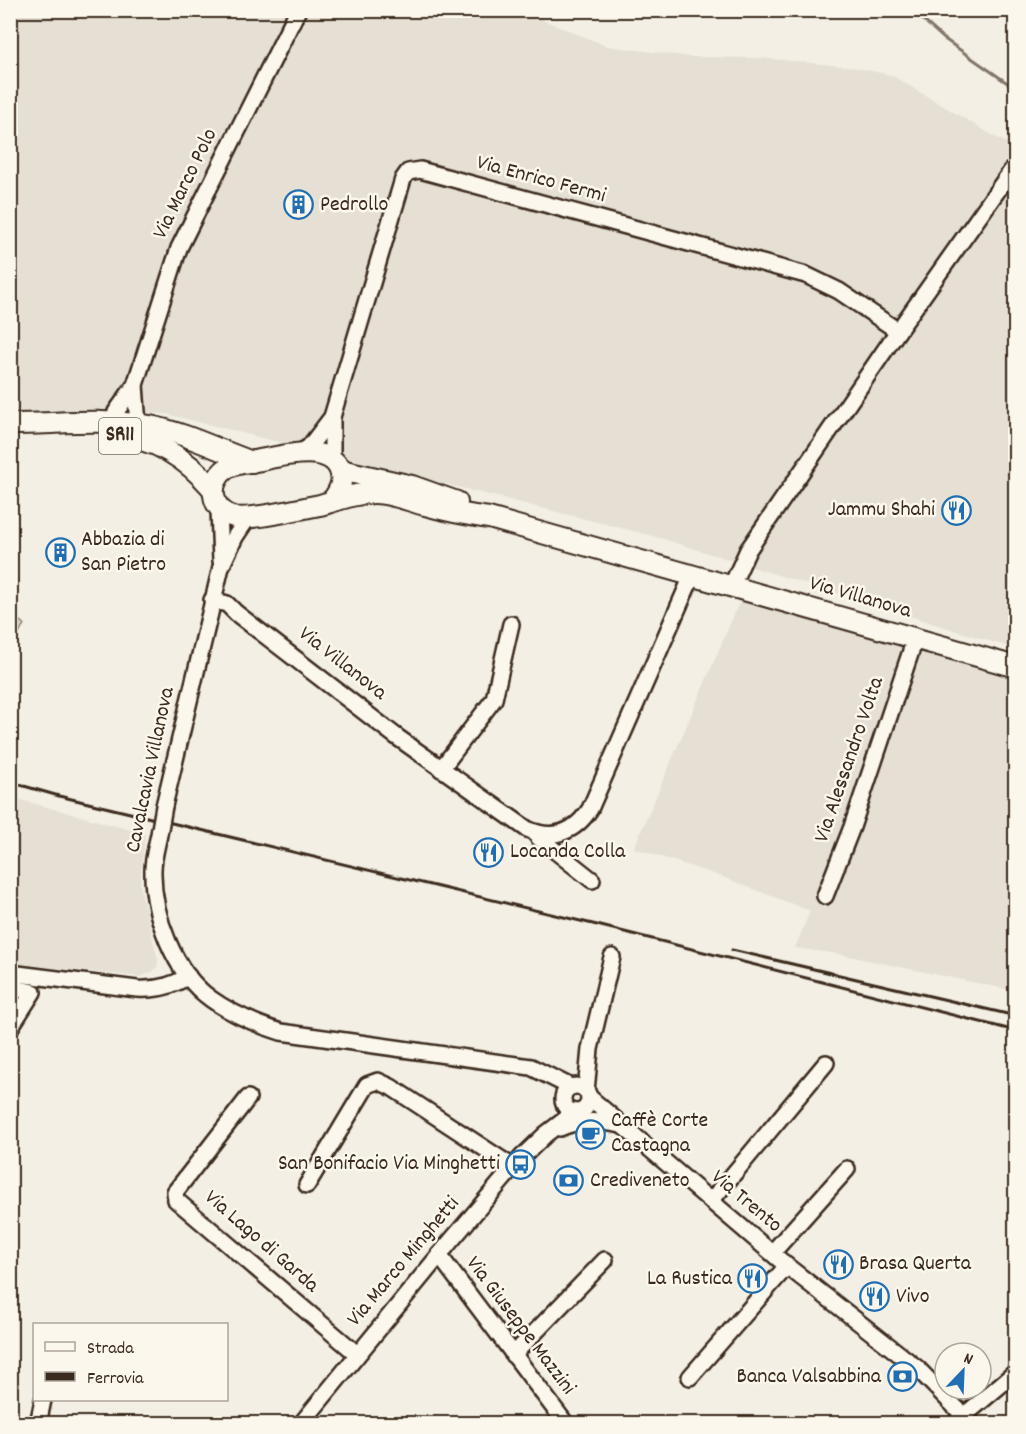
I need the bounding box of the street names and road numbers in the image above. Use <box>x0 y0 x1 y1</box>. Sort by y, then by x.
street label: Via Marco Polo <box>146 123 226 245</box>
street label: Via Enrico Fermi <box>473 148 609 212</box>
road number: SR11 <box>99 418 141 454</box>
street label: Via Villanova <box>805 569 915 628</box>
street label: Via Villanova <box>291 620 393 709</box>
street label: Via Alessandro Volta <box>807 672 893 847</box>
street label: Cavalcavia Villanova <box>118 684 184 856</box>
street label: Via Trento <box>704 1163 788 1241</box>
street label: Via Lago di Garda <box>197 1183 326 1301</box>
street label: Via Marco Minghetti <box>340 1190 468 1334</box>
street label: Via Giuseppe Mazzini <box>457 1250 583 1402</box>

